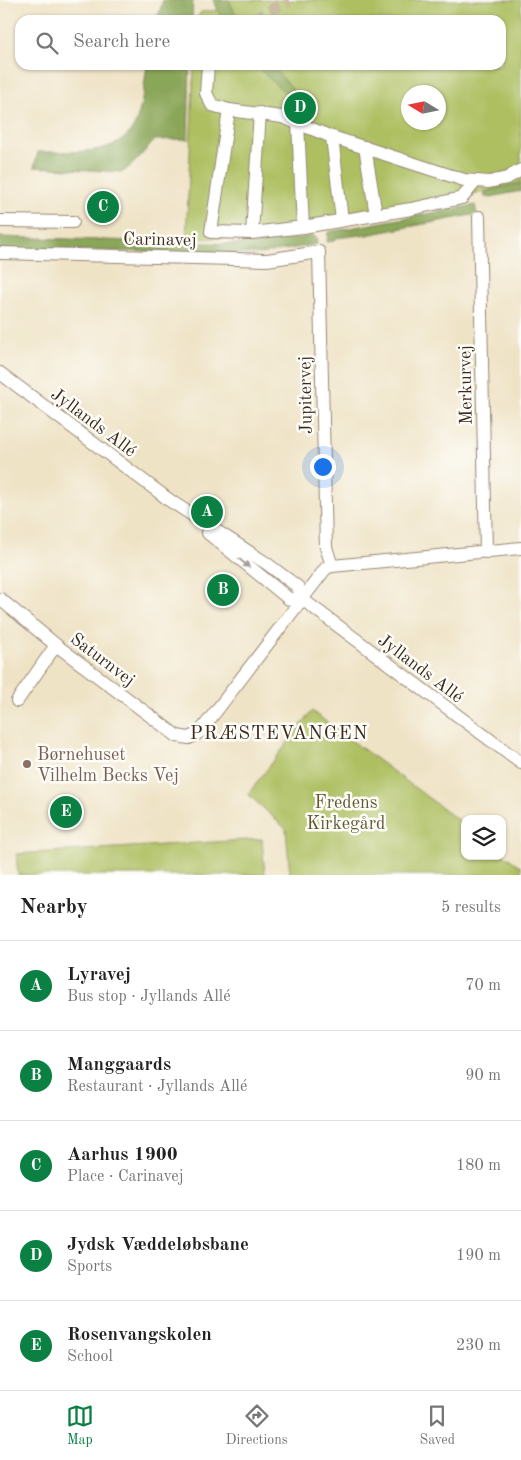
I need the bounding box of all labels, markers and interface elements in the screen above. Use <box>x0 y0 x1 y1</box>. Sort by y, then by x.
search box <box>15 15 506 70</box>
icon: search <box>33 29 61 57</box>
text: Search here <box>73 33 170 52</box>
north arrow <box>401 85 446 130</box>
pin: D <box>284 89 316 127</box>
pin: C <box>87 188 119 226</box>
street label: Carinavej <box>123 230 197 250</box>
street label: Merkurvej <box>456 345 476 425</box>
street label: Jupitervej <box>296 356 316 434</box>
street label: Jyllands Allé <box>47 385 139 461</box>
your location <box>310 454 336 480</box>
pin: A <box>191 493 223 531</box>
one-way arrow <box>237 557 249 569</box>
pin: B <box>207 571 239 609</box>
street label: Saturnvej <box>67 630 138 690</box>
street label: Jyllands Allé <box>374 631 466 707</box>
district label: PRÆSTEVANGEN <box>190 725 368 744</box>
place label: Børnehuset Vilhelm Becks Vej <box>37 746 179 785</box>
marker: Børnehuset Vilhelm Becks Vej <box>21 758 33 770</box>
pin: E <box>50 793 82 831</box>
park label: Fredens Kirkegård <box>307 794 385 833</box>
map controls <box>461 815 506 860</box>
button: layers <box>461 815 506 860</box>
text: Nearby <box>20 897 88 918</box>
text: 5 results <box>441 900 501 916</box>
text: Lyravej <box>67 966 131 985</box>
text: A <box>30 978 42 994</box>
text: 70 m <box>465 978 501 994</box>
text: Bus stop · Jyllands Allé <box>67 989 231 1005</box>
text: Manggaards <box>67 1056 171 1075</box>
text: B <box>30 1068 42 1084</box>
text: 90 m <box>465 1068 501 1084</box>
text: Restaurant · Jyllands Allé <box>67 1079 247 1095</box>
text: Aarhus 1900 <box>67 1146 178 1165</box>
text: C <box>31 1158 41 1174</box>
text: 180 m <box>456 1158 501 1174</box>
text: Place · Carinavej <box>67 1169 184 1185</box>
text: Jydsk Væddeløbsbane <box>67 1236 249 1255</box>
text: D <box>30 1248 42 1264</box>
text: 190 m <box>456 1248 501 1264</box>
text: Sports <box>67 1259 112 1275</box>
text: Rosenvangskolen <box>67 1326 212 1345</box>
text: E <box>30 1338 42 1354</box>
text: 230 m <box>456 1338 501 1354</box>
text: School <box>67 1349 113 1365</box>
tab: Map <box>66 1402 94 1449</box>
tab: Directions <box>226 1402 288 1449</box>
tab: Saved <box>419 1402 455 1449</box>

